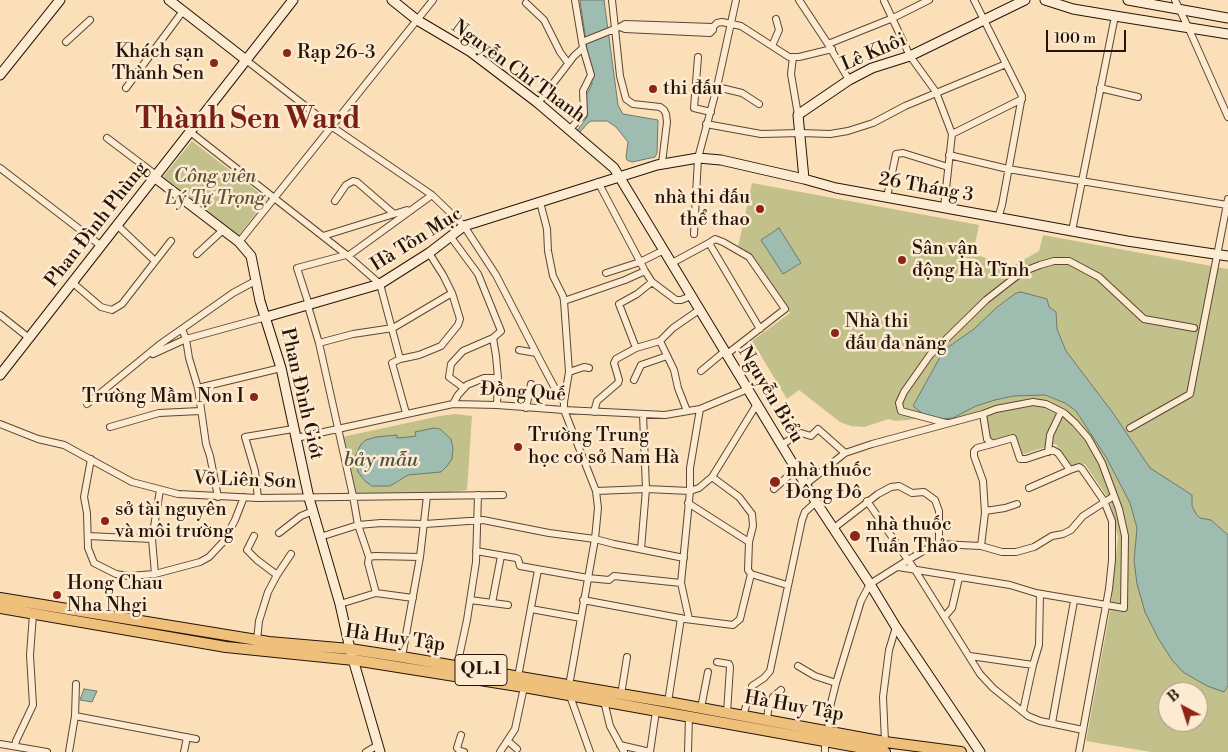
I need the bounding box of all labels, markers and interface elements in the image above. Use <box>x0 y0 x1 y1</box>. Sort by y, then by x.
street label: Nguyễn Chí Thanh <box>447 16 589 128</box>
scale bar <box>1048 20 1128 52</box>
street label: Lê Khôi <box>838 29 910 77</box>
text: 100 m <box>1054 29 1096 48</box>
place label: Khách sạn Thành Sen <box>112 41 204 85</box>
place label: Rạp 26-3 <box>297 42 375 64</box>
marker: Rạp 26-3 <box>281 47 293 59</box>
marker: Khách sạn Thành Sen <box>208 57 220 69</box>
place label: thi đấu <box>663 78 723 100</box>
marker: thi đấu <box>647 83 659 95</box>
district label: Thành Sen Ward <box>136 104 360 138</box>
street label: Phan Đình Phùng <box>41 158 153 292</box>
park label: Công viên Lý Tự Trọng <box>165 166 265 210</box>
street label: 26 Tháng 3 <box>877 168 975 208</box>
place label: nhà thi đấu thể thao <box>654 187 750 231</box>
street label: Hà Tôn Mục <box>367 203 467 277</box>
marker: nhà thi đấu thể thao <box>754 203 766 215</box>
place label: Sân vận động Hà Tĩnh <box>912 238 1029 282</box>
marker: Sân vận động Hà Tĩnh <box>896 254 908 266</box>
place label: Nhà thi đấu đa năng <box>845 311 947 355</box>
street label: Phan Đình Giót <box>275 326 327 462</box>
marker: Nhà thi đấu đa năng <box>829 327 841 339</box>
street label: Nguyễn Biểu <box>732 343 808 447</box>
street label: Đồng Quế <box>479 379 567 407</box>
place label: Trường Mầm Non I <box>82 386 244 408</box>
marker: Trường Mầm Non I <box>248 391 260 403</box>
place label: Trường Trung học cơ sở Nam Hà <box>528 425 679 469</box>
marker: Trường Trung học cơ sở Nam Hà <box>512 441 524 453</box>
water label: bảy mẫu <box>344 449 418 473</box>
place label: nhà thuốc Đông Đô <box>786 460 872 504</box>
street label: Võ Liên Sơn <box>193 468 297 494</box>
marker: nhà thuốc Đông Đô <box>768 475 782 489</box>
place label: sở tài nguyên và môi trường <box>115 499 234 543</box>
place label: nhà thuốc Tuấn Thảo <box>866 514 958 558</box>
marker: sở tài nguyên và môi trường <box>99 515 111 527</box>
marker: nhà thuốc Tuấn Thảo <box>848 529 862 543</box>
place label: Hong Chau Nha Nhgi <box>67 573 163 617</box>
marker: Hong Chau Nha Nhgi <box>51 589 63 601</box>
street label: Hà Huy Tập <box>344 621 446 657</box>
road number: QL.1 <box>455 654 507 686</box>
north arrow <box>1158 682 1208 732</box>
text: B <box>1164 686 1184 707</box>
street label: Hà Huy Tập <box>742 687 846 727</box>

